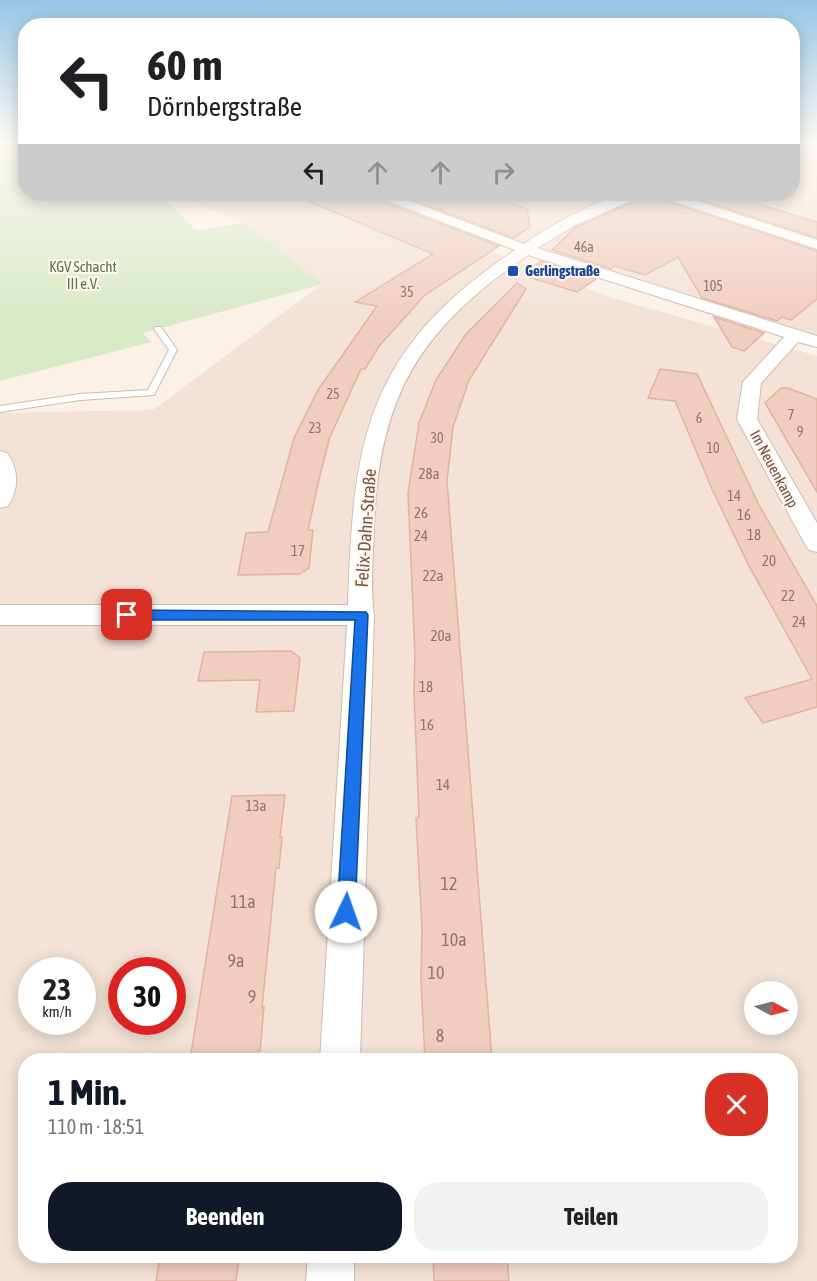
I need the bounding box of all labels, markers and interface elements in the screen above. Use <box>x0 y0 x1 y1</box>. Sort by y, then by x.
text: 60 m <box>147 41 222 89</box>
icon: left <box>48 42 126 120</box>
text: Dörnbergstraße <box>147 91 302 122</box>
icon: left <box>298 156 331 189</box>
icon: ahead <box>361 156 394 189</box>
icon: ahead <box>424 156 457 189</box>
icon: right <box>487 156 520 189</box>
house number: 46a <box>574 239 594 255</box>
park label: KGV Schacht III e.V. <box>49 258 117 292</box>
place label: Gerlingstraße <box>525 262 600 279</box>
marker: Gerlingstraße <box>506 264 520 278</box>
house number: 105 <box>703 278 723 294</box>
house number: 35 <box>400 284 414 300</box>
house number: 25 <box>326 386 340 402</box>
house number: 7 <box>788 407 794 423</box>
house number: 6 <box>696 410 703 426</box>
house number: 23 <box>308 420 322 436</box>
house number: 9 <box>797 424 803 440</box>
street label: Im Neuenkamp <box>747 427 802 510</box>
house number: 30 <box>430 430 444 446</box>
house number: 10 <box>706 440 720 456</box>
house number: 28a <box>418 465 440 482</box>
street label: Felix-Dahn-Straße <box>351 468 380 588</box>
house number: 14 <box>727 487 741 504</box>
house number: 26 <box>414 504 428 521</box>
house number: 16 <box>737 506 751 523</box>
house number: 18 <box>747 526 761 543</box>
house number: 24 <box>414 527 428 544</box>
house number: 17 <box>291 542 305 559</box>
house number: 20 <box>762 552 776 569</box>
house number: 22a <box>422 567 444 584</box>
house number: 22 <box>781 587 795 604</box>
pin <box>101 589 152 640</box>
icon: arrive <box>110 598 143 631</box>
house number: 24 <box>792 613 806 630</box>
house number: 20a <box>430 627 452 644</box>
house number: 18 <box>419 678 433 695</box>
house number: 16 <box>420 716 434 733</box>
house number: 14 <box>436 776 450 793</box>
house number: 13a <box>245 797 267 814</box>
house number: 12 <box>441 873 457 894</box>
position arrow <box>314 880 378 944</box>
house number: 11a <box>230 891 256 912</box>
house number: 10a <box>441 929 467 950</box>
house number: 9a <box>228 950 244 971</box>
speed limit sign: 30 <box>108 957 186 1035</box>
house number: 10 <box>428 962 444 983</box>
text: 23 <box>43 972 71 1006</box>
north arrow <box>744 981 798 1035</box>
map controls <box>744 981 798 1035</box>
house number: 9 <box>248 986 256 1007</box>
text: km/h <box>42 1003 72 1020</box>
house number: 8 <box>436 1025 444 1046</box>
text: 1 Min. <box>48 1071 126 1113</box>
button: close <box>705 1073 768 1136</box>
text: 110 m · 18:51 <box>48 1115 144 1138</box>
button: Beenden <box>48 1182 402 1251</box>
button: Teilen <box>414 1182 768 1251</box>

